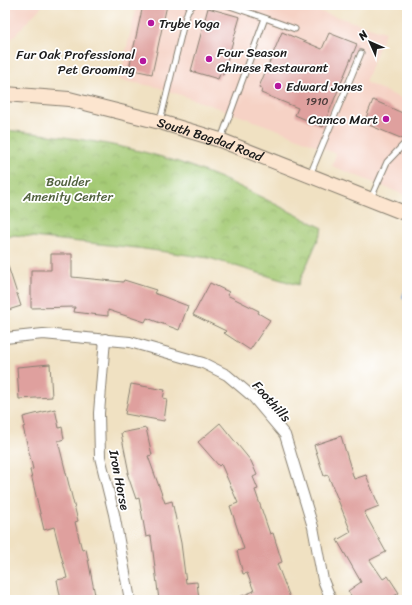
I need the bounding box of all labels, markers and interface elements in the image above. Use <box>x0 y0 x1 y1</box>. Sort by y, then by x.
place label: Trybe Yoga <box>159 12 220 35</box>
marker: Trybe Yoga <box>146 18 156 28</box>
north arrow <box>350 22 390 62</box>
text: N <box>353 26 373 45</box>
place label: Four Season Chinese Restaurant <box>217 41 329 79</box>
place label: Fur Oak Professional Pet Grooming <box>16 43 135 81</box>
marker: Four Season Chinese Restaurant <box>204 54 214 64</box>
marker: Fur Oak Professional Pet Grooming <box>138 56 148 66</box>
place label: Edward Jones <box>286 75 363 98</box>
marker: Edward Jones <box>273 81 283 91</box>
house number: 1910 <box>305 92 329 111</box>
place label: Camco Mart <box>308 108 378 131</box>
street label: South Bagdad Road <box>154 111 268 168</box>
marker: Camco Mart <box>381 114 391 124</box>
park label: Boulder Amenity Center <box>22 170 114 208</box>
street label: Foothills <box>246 375 297 428</box>
street label: Iron Horse <box>102 447 137 512</box>

